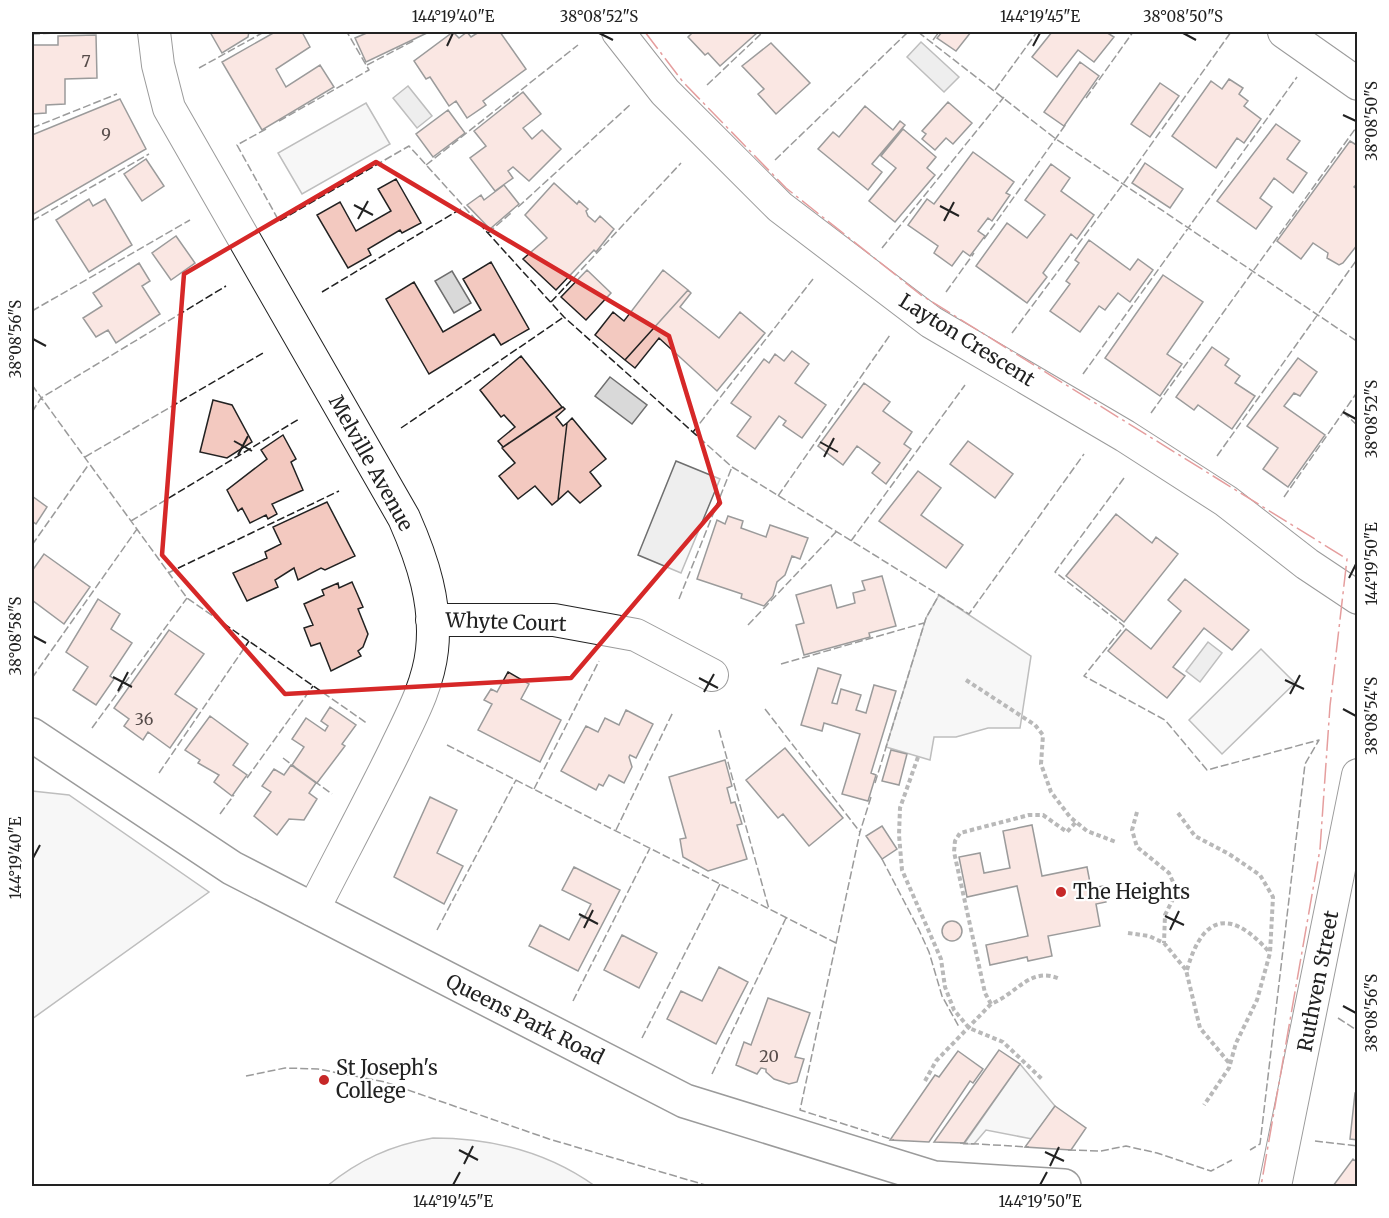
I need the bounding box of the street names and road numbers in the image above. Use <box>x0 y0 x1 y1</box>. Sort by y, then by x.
street label: Layton Crescent <box>895 288 1040 391</box>
street label: Melville Avenue <box>324 390 419 535</box>
street label: Whyte Court <box>444 607 567 636</box>
street label: Ruthven Street <box>1292 908 1343 1054</box>
street label: Queens Park Road <box>442 968 608 1069</box>

